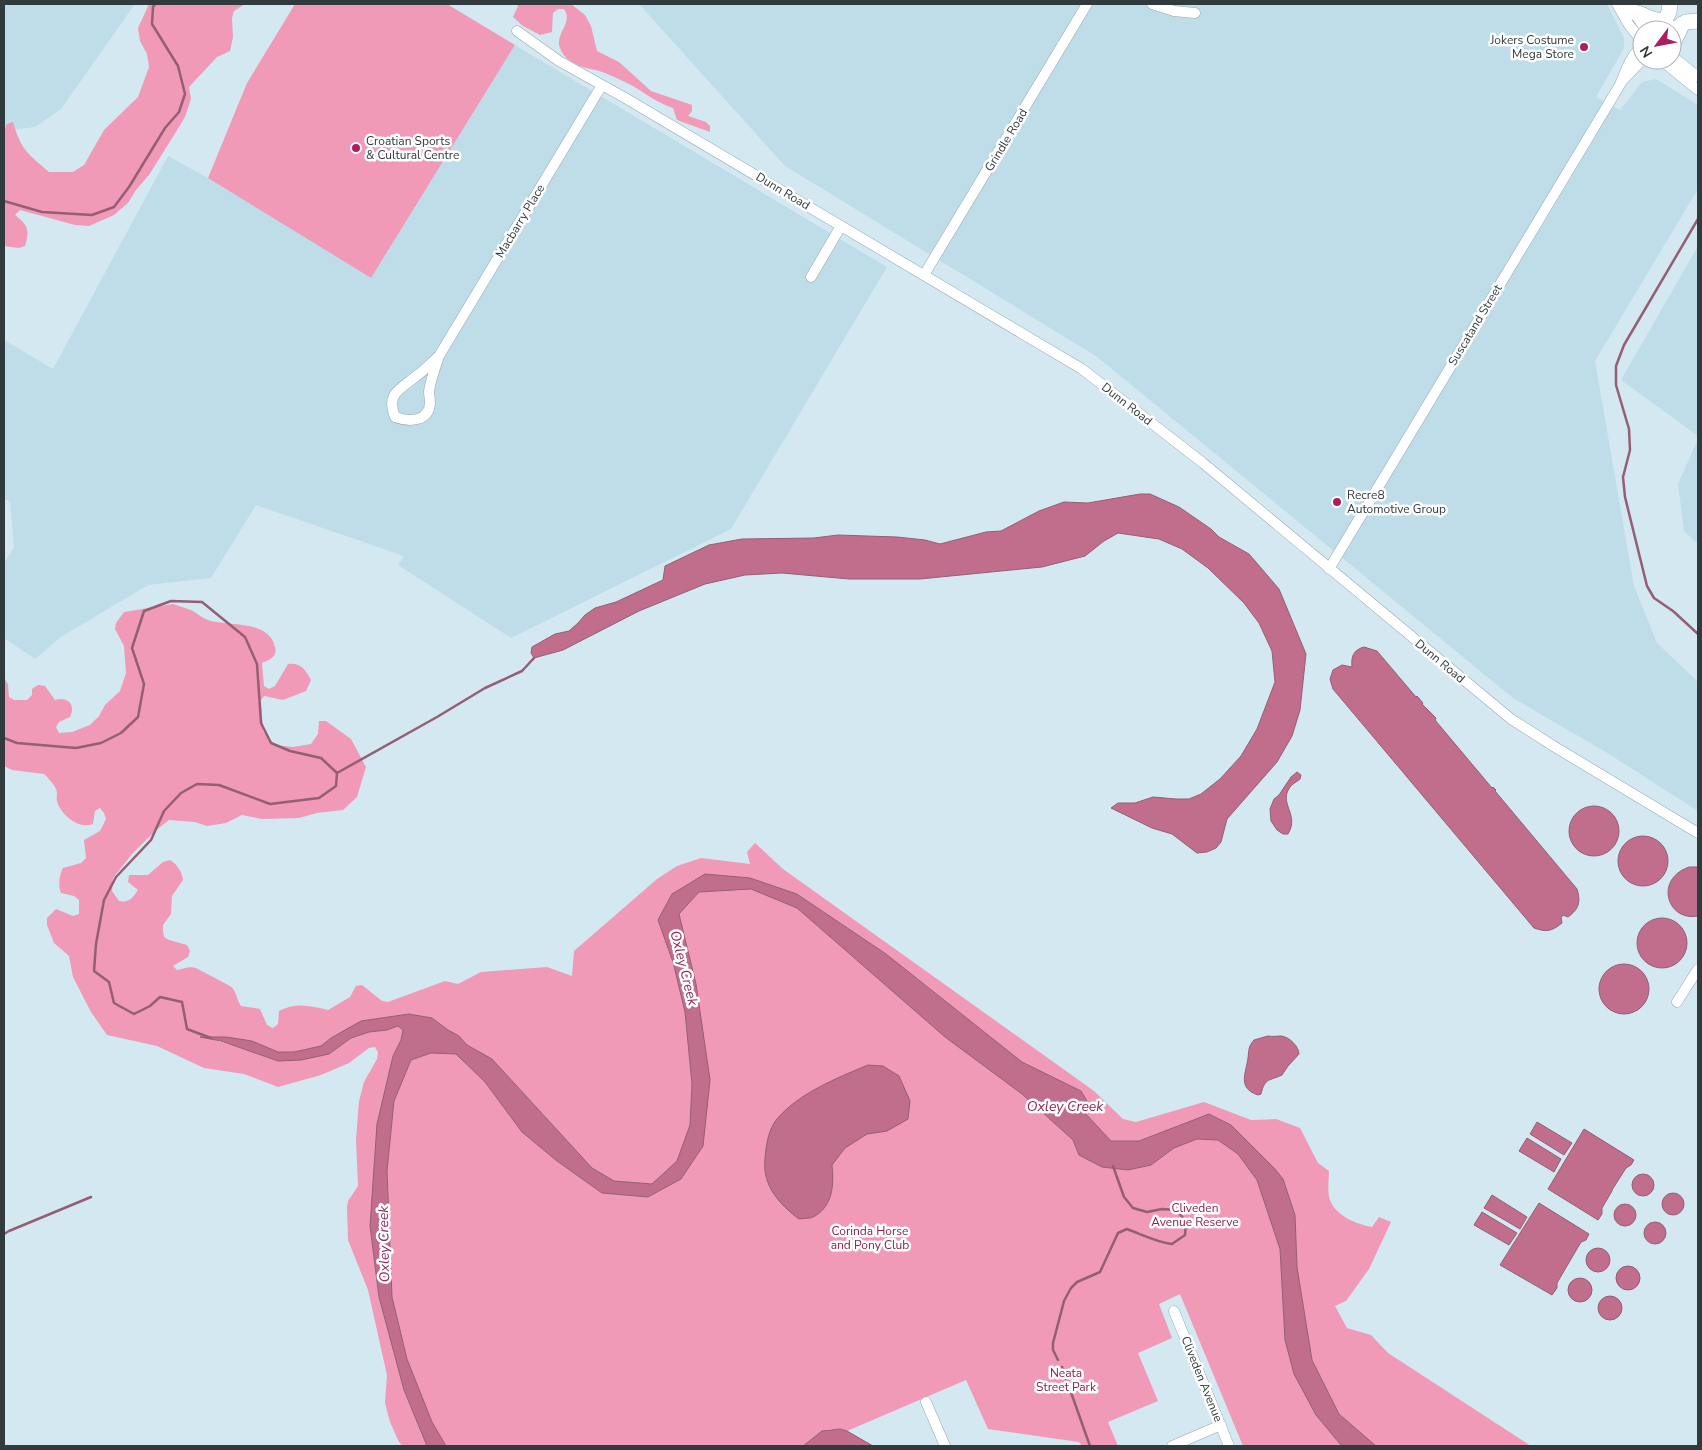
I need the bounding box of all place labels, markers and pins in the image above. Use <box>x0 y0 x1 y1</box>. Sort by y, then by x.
place label: Jokers Costume Mega Store <box>1489 32 1574 62</box>
marker: Jokers Costume Mega Store <box>1578 41 1590 53</box>
place label: Croatian Sports & Cultural Centre <box>366 133 459 163</box>
marker: Croatian Sports & Cultural Centre <box>350 142 362 154</box>
place label: Recre8 Automotive Group <box>1347 487 1446 517</box>
marker: Recre8 Automotive Group <box>1331 496 1343 508</box>

